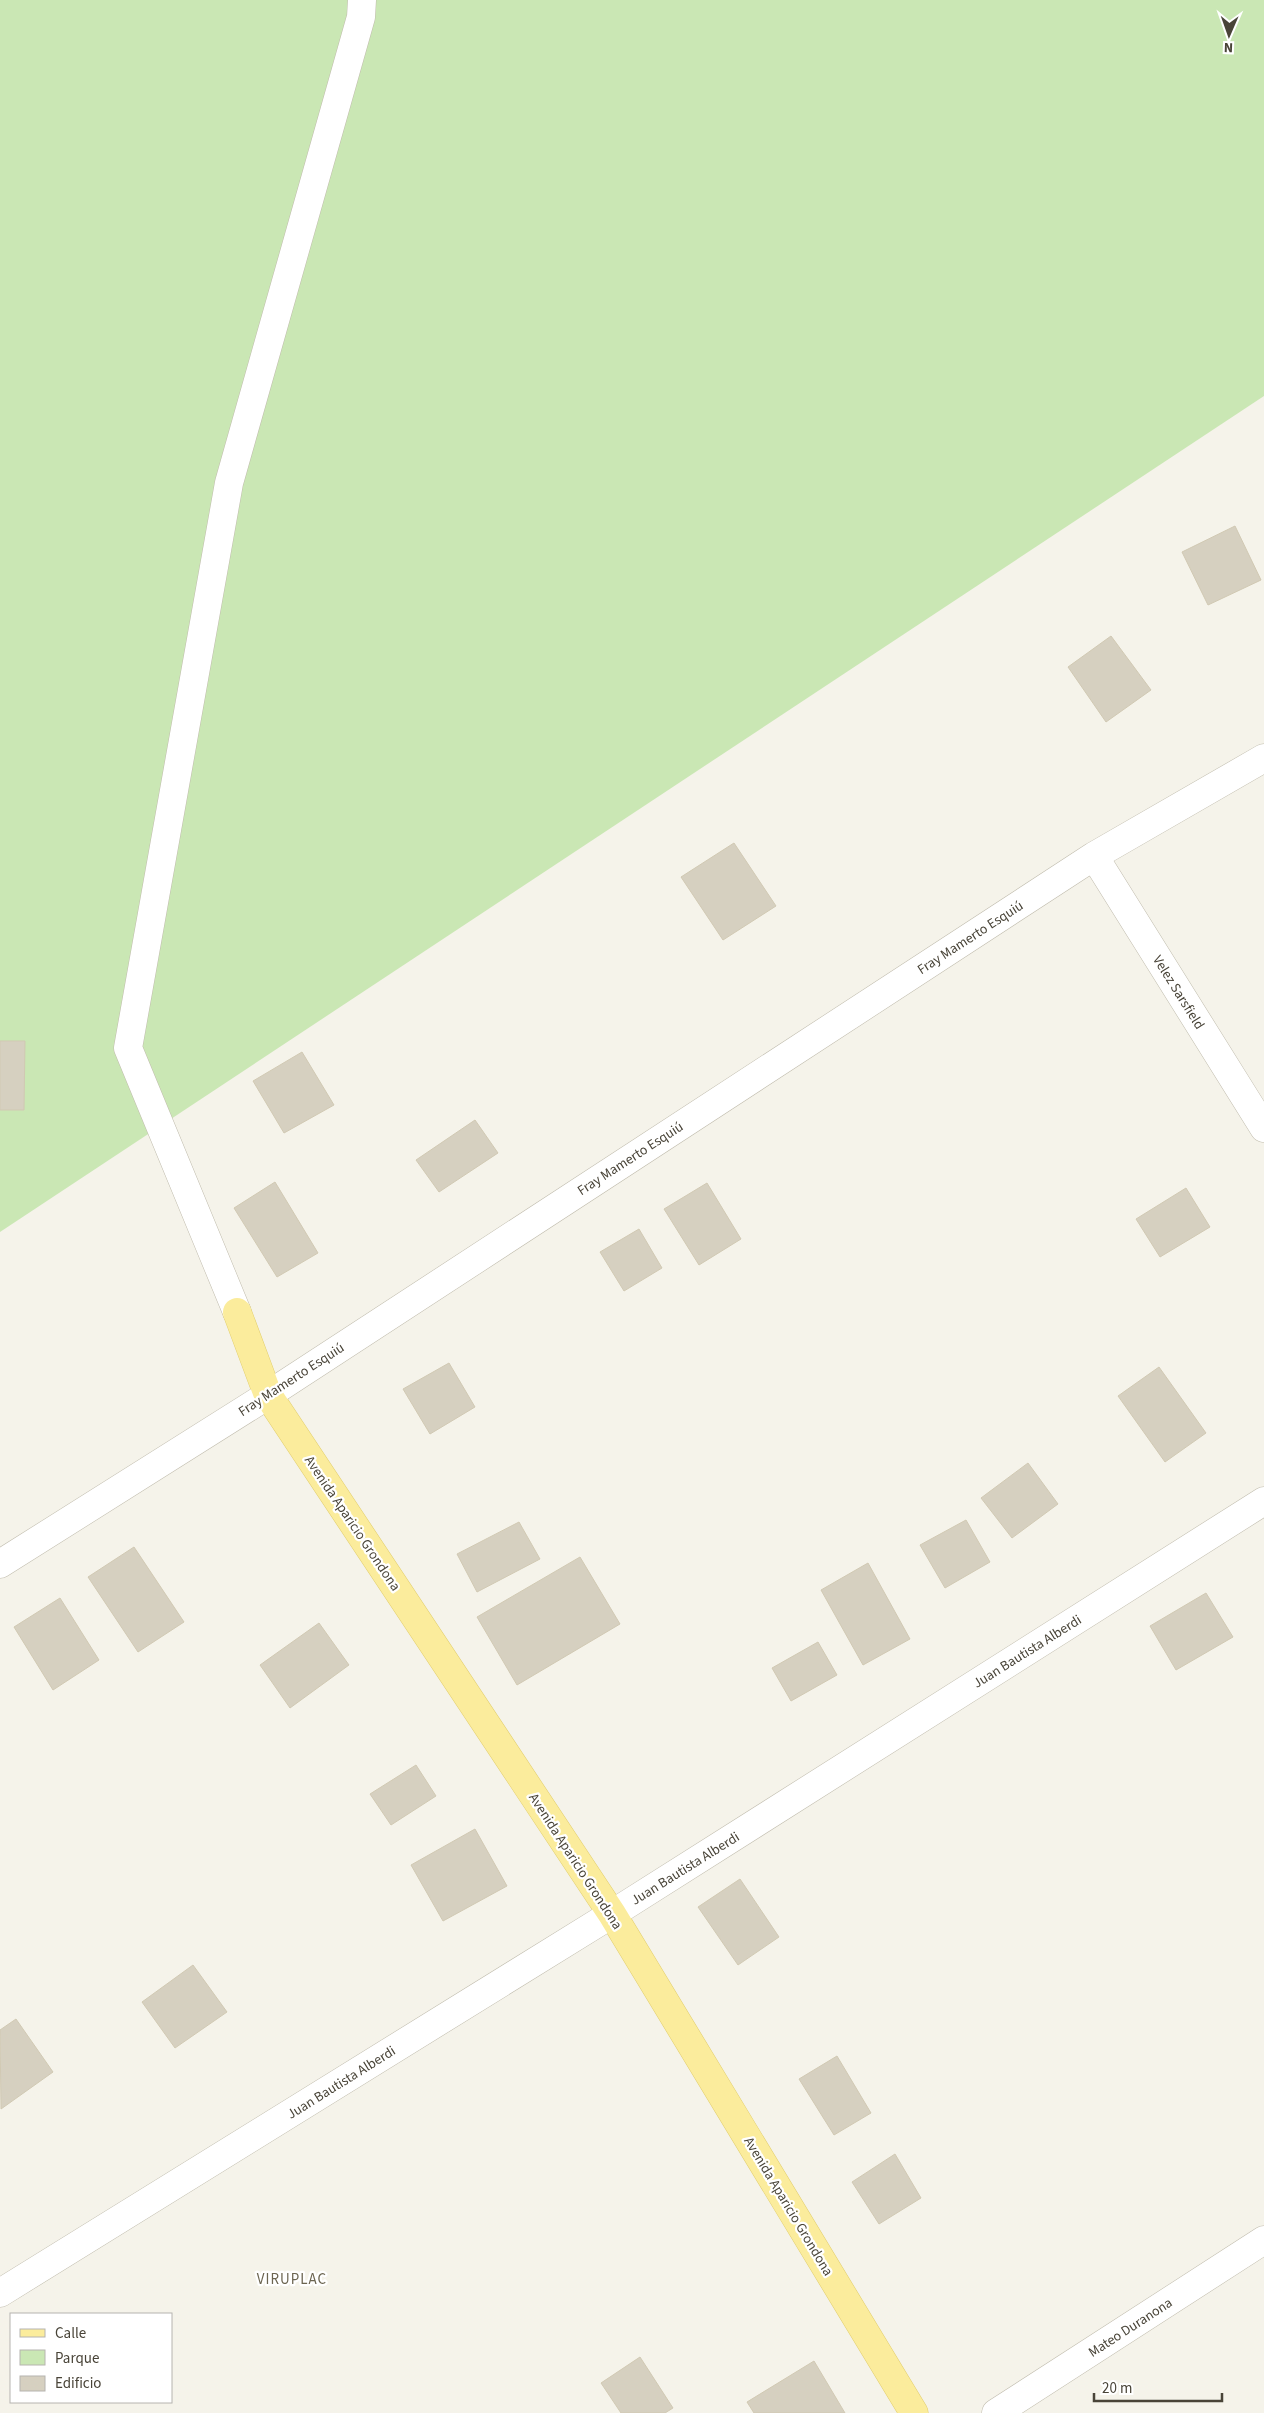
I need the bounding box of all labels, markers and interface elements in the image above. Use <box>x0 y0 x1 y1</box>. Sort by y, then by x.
north arrow <box>1204 10 1254 60</box>
text: N <box>1224 37 1234 57</box>
street label: Fray Mamerto Esquiú <box>914 896 1027 980</box>
street label: Velez Sarsfield <box>1147 952 1209 1034</box>
street label: Fray Mamerto Esquiú <box>574 1117 687 1201</box>
street label: Fray Mamerto Esquiú <box>235 1338 348 1422</box>
street label: Avenida Aparicio Grondona <box>299 1452 405 1595</box>
street label: Juan Bautista Alberdi <box>969 1610 1086 1693</box>
street label: Avenida Aparicio Grondona <box>523 1789 627 1934</box>
street label: Juan Bautista Alberdi <box>627 1827 744 1910</box>
street label: Juan Bautista Alberdi <box>283 2041 400 2124</box>
street label: Avenida Aparicio Grondona <box>739 2133 838 2280</box>
district label: VIRUPLAC <box>257 2269 327 2290</box>
street label: Mateo Duranona <box>1085 2293 1177 2363</box>
legend <box>10 2313 172 2403</box>
text: Calle <box>55 2323 86 2344</box>
text: Parque <box>55 2348 99 2369</box>
scale bar <box>1094 2370 1222 2402</box>
text: Edificio <box>55 2373 102 2394</box>
text: 20 m <box>1102 2378 1132 2399</box>

